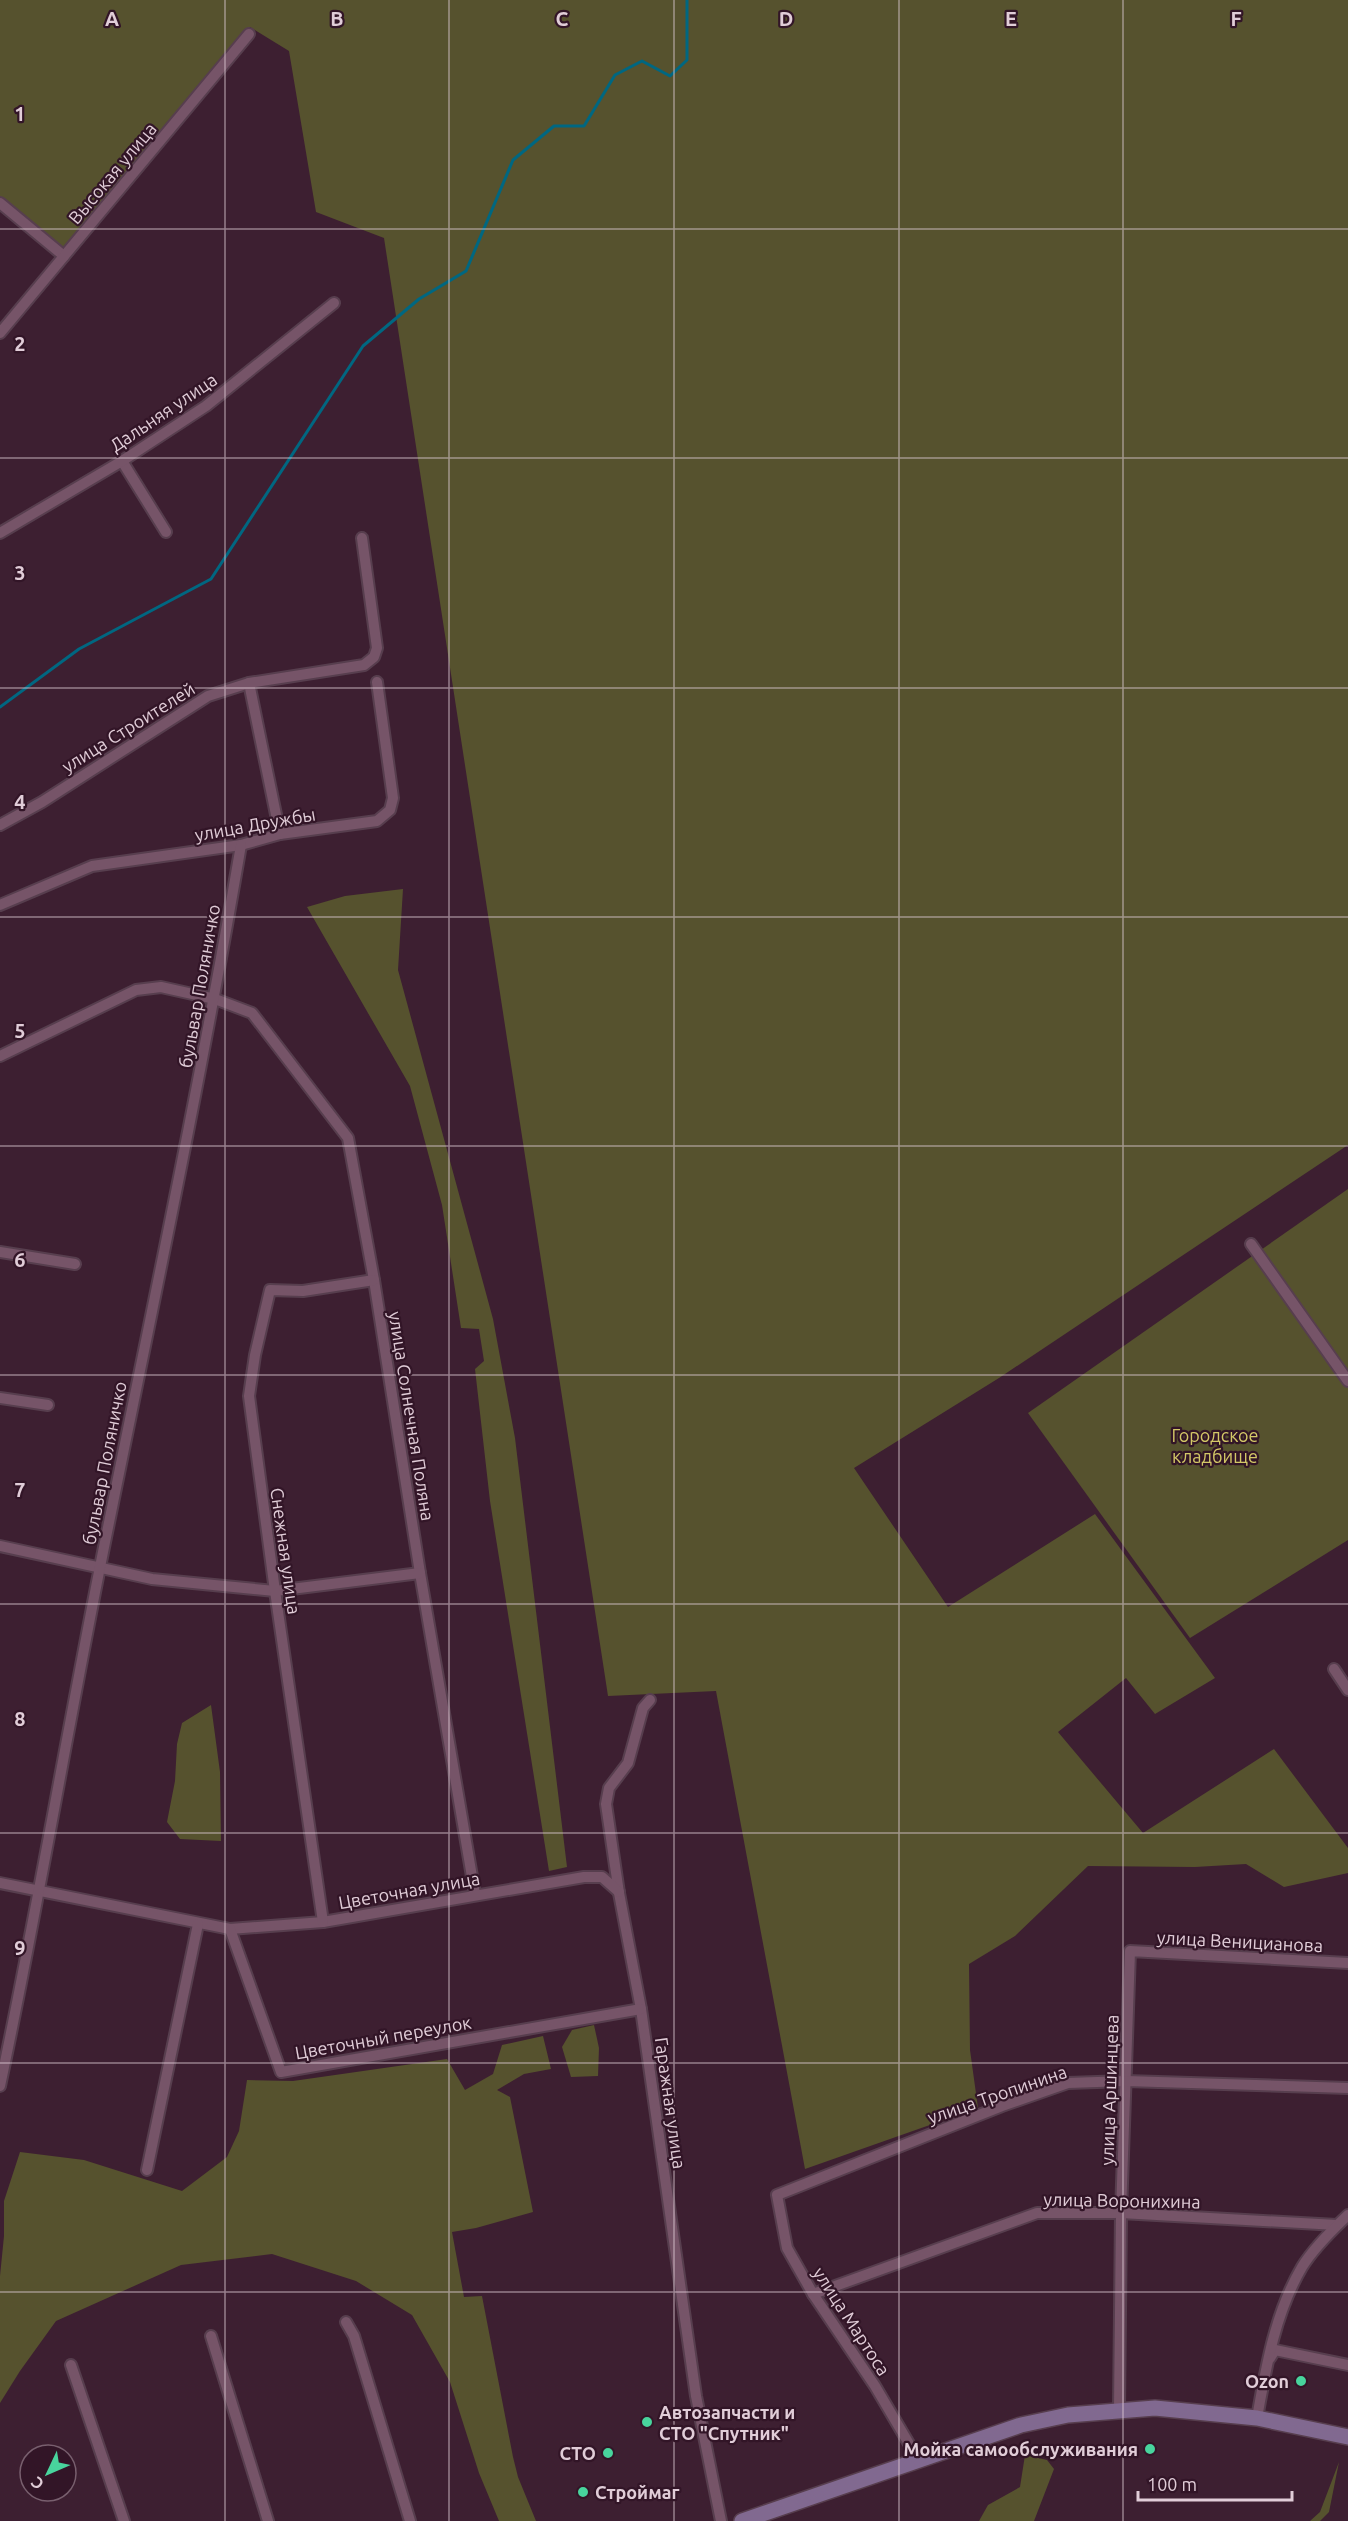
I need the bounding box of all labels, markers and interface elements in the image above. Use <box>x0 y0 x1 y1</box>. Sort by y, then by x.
text: A <box>105 7 119 30</box>
text: B <box>330 7 344 30</box>
text: C <box>556 7 569 30</box>
text: D <box>779 7 793 30</box>
text: E <box>1005 7 1017 30</box>
text: F <box>1230 7 1242 30</box>
text: 1 <box>14 102 26 125</box>
street label: Высокая улица <box>64 119 160 227</box>
text: 2 <box>14 332 26 355</box>
street label: Дальняя улица <box>106 369 220 455</box>
text: 3 <box>14 561 26 584</box>
street label: улица Строителей <box>58 678 198 776</box>
text: 4 <box>14 790 26 813</box>
street label: улица Дружбы <box>193 804 317 844</box>
street label: бульвар Поляничко <box>175 903 223 1069</box>
text: 5 <box>14 1019 26 1042</box>
text: 6 <box>14 1248 26 1271</box>
street label: улица Солнечная Поляна <box>386 1310 438 1522</box>
street label: бульвар Поляничко <box>78 1380 130 1546</box>
park label: Городское кладбище <box>1171 1425 1259 1466</box>
text: 7 <box>14 1478 26 1501</box>
street label: Снежная улица <box>267 1486 305 1616</box>
text: 8 <box>14 1707 26 1730</box>
street label: Цветочная улица <box>337 1868 481 1912</box>
street label: улица Веницианова <box>1156 1927 1324 1955</box>
text: 9 <box>14 1936 26 1959</box>
street label: Цветочный переулок <box>293 2012 473 2062</box>
street label: улица Аршинцева <box>1096 2014 1122 2166</box>
street label: Гаражная улица <box>652 2036 690 2170</box>
street label: улица Тропинина <box>925 2061 1069 2127</box>
street label: улица Воронихина <box>1043 2189 1201 2211</box>
street label: улица Мартоса <box>810 2263 894 2379</box>
place label: Ozon <box>1245 2371 1289 2391</box>
marker: Ozon <box>1294 2374 1308 2388</box>
place label: Автозапчасти и СТО "Спутник" <box>659 2402 795 2443</box>
marker: Автозапчасти и СТО "Спутник" <box>640 2415 654 2429</box>
place label: Мойка самообслуживания <box>903 2439 1138 2459</box>
marker: Мойка самообслуживания <box>1143 2442 1157 2456</box>
north arrow <box>18 2443 78 2503</box>
place label: СТО <box>560 2443 596 2463</box>
marker: СТО <box>601 2446 615 2460</box>
scale bar <box>1138 2464 1292 2502</box>
text: С <box>27 2473 47 2493</box>
text: 100 m <box>1147 2474 1197 2494</box>
place label: Строймаг <box>595 2482 679 2502</box>
marker: Строймаг <box>576 2485 590 2499</box>

